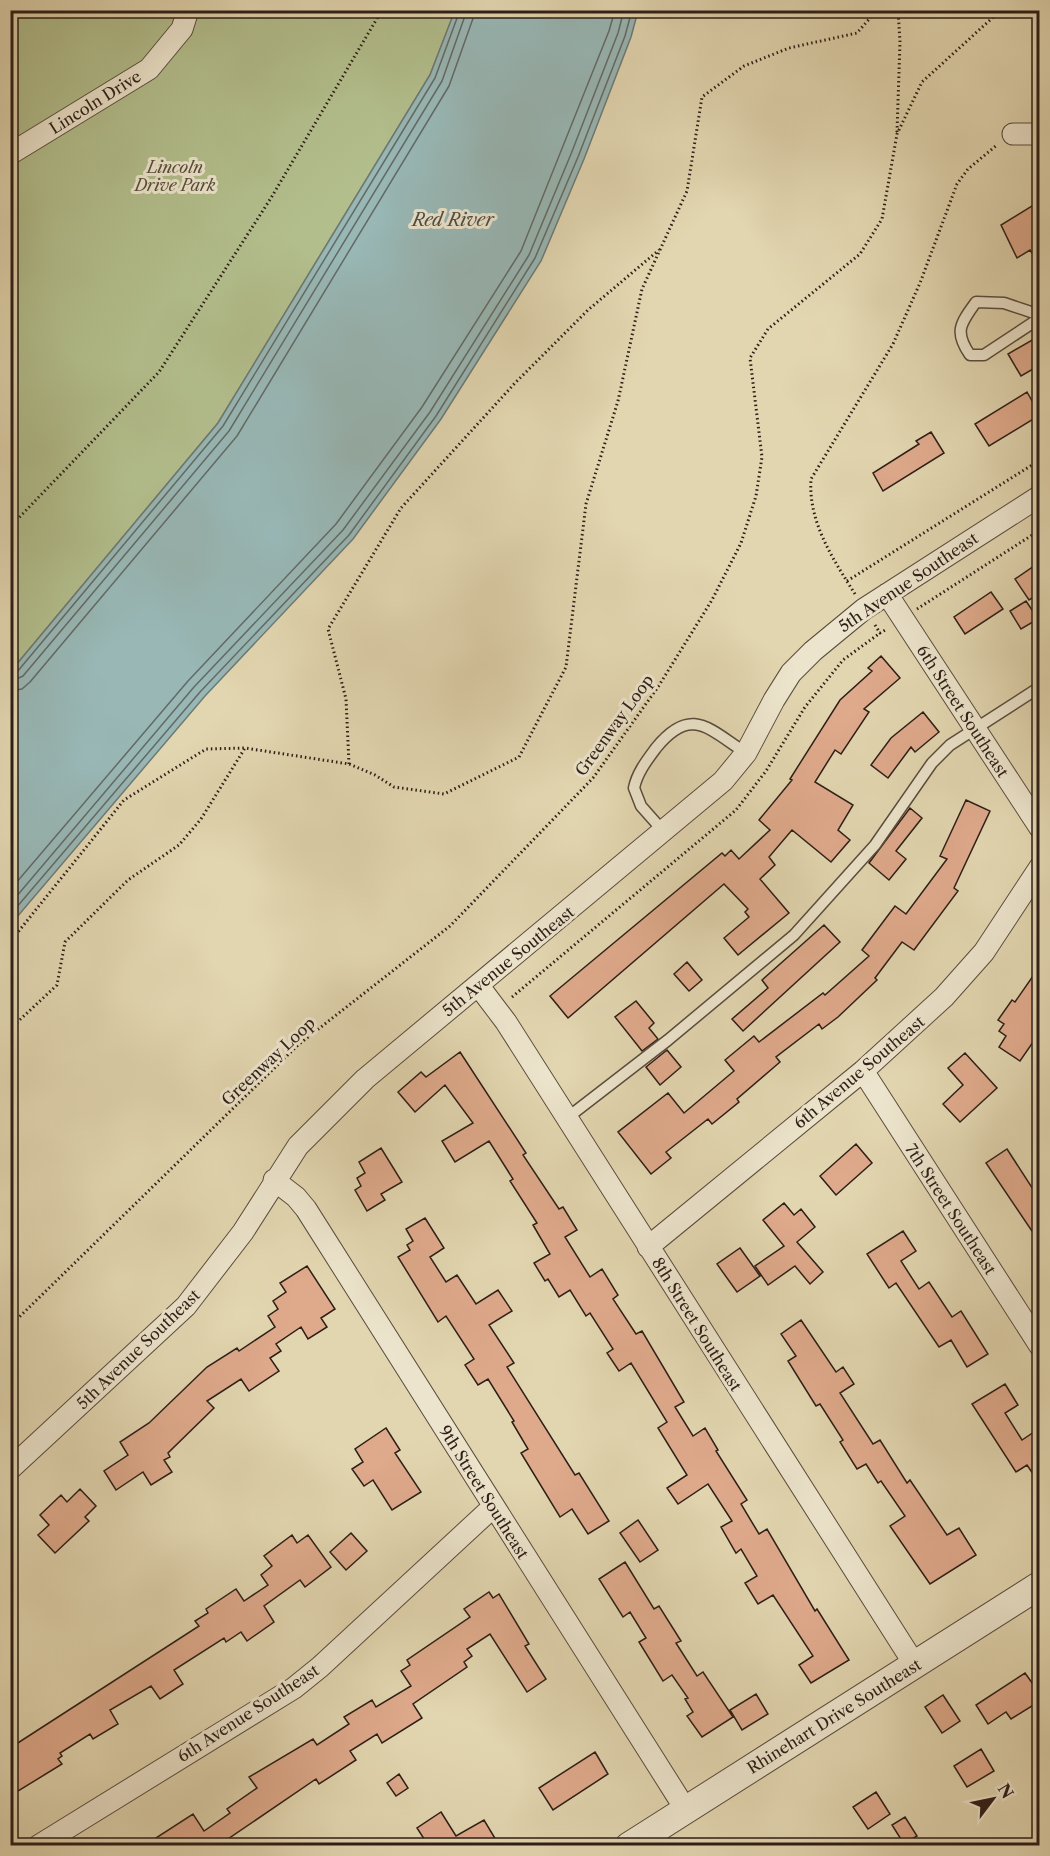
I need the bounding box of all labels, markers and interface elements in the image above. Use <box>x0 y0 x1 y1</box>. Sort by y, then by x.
street label: Lincoln Drive <box>46 66 145 138</box>
park label: Lincoln Drive Park <box>133 157 216 195</box>
water label: Red River <box>410 209 495 231</box>
street label: 5th Avenue Southeast <box>834 528 982 636</box>
street label: 6th Street Southeast <box>913 641 1013 781</box>
street label: Greenway Loop <box>571 670 658 780</box>
street label: 5th Avenue Southeast <box>438 901 578 1020</box>
street label: 6th Avenue Southeast <box>790 1011 929 1133</box>
street label: Greenway Loop <box>217 1013 319 1109</box>
street label: 7th Street Southeast <box>901 1140 1001 1279</box>
street label: 8th Street Southeast <box>648 1253 746 1395</box>
street label: 5th Avenue Southeast <box>72 1285 204 1413</box>
street label: 9th Street Southeast <box>435 1421 533 1563</box>
street label: Rhinehart Drive Southeast <box>743 1654 925 1778</box>
street label: 6th Avenue Southeast <box>174 1660 323 1766</box>
north arrow <box>963 1769 1023 1829</box>
text: N <box>994 1780 1018 1802</box>

